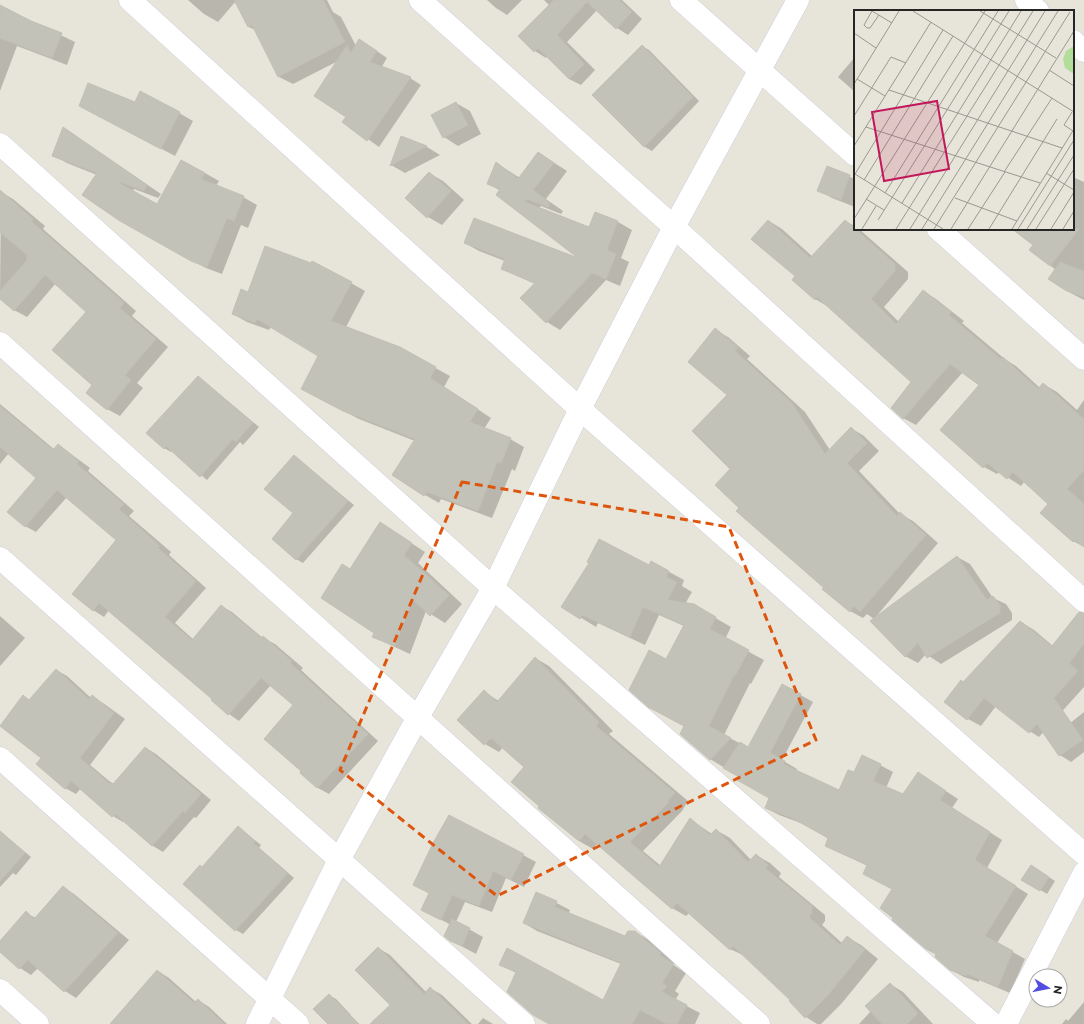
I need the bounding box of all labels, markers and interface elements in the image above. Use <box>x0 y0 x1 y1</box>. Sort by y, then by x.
inset map <box>854 10 1074 230</box>
north arrow <box>1028 968 1068 1008</box>
text: N <box>1050 984 1066 995</box>

